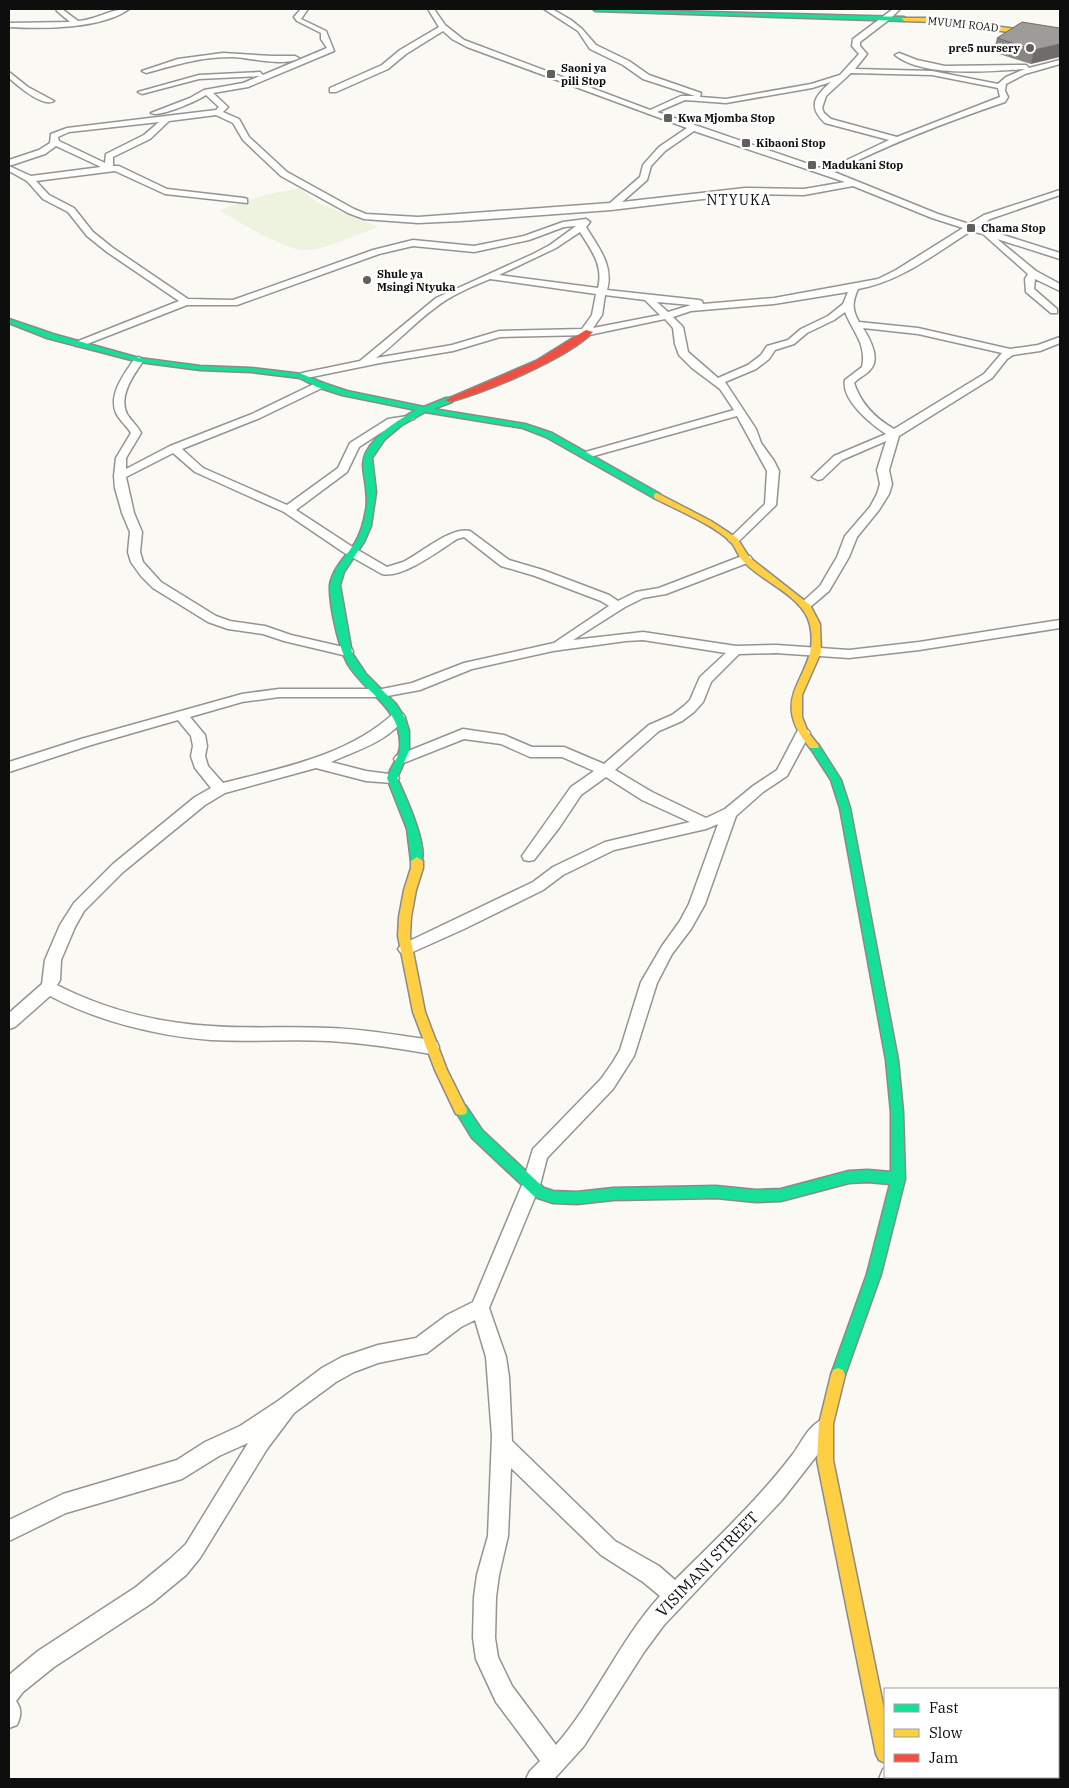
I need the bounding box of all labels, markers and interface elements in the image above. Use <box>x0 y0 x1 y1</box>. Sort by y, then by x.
street label: MVUMI ROAD <box>927 13 999 35</box>
place label: pre5 nursery <box>949 41 1021 55</box>
marker: pre5 nursery <box>1024 42 1036 54</box>
place label: Saoni ya pili Stop <box>561 61 607 88</box>
marker: Saoni ya pili Stop <box>545 68 557 80</box>
place label: Kwa Mjomba Stop <box>678 111 775 125</box>
marker: Kwa Mjomba Stop <box>662 112 674 124</box>
place label: Kibaoni Stop <box>756 136 826 150</box>
marker: Kibaoni Stop <box>740 137 752 149</box>
place label: Madukani Stop <box>822 158 903 172</box>
marker: Madukani Stop <box>806 159 818 171</box>
district label: NTYUKA <box>707 191 771 209</box>
place label: Chama Stop <box>981 221 1046 235</box>
marker: Chama Stop <box>965 222 977 234</box>
place label: Shule ya Msingi Ntyuka <box>377 267 455 294</box>
marker: Shule ya Msingi Ntyuka <box>361 274 373 286</box>
street label: VISIMANI STREET <box>652 1507 762 1621</box>
legend <box>884 1688 1059 1778</box>
text: Fast <box>929 1698 959 1717</box>
text: Slow <box>929 1723 963 1742</box>
text: Jam <box>929 1748 958 1767</box>

